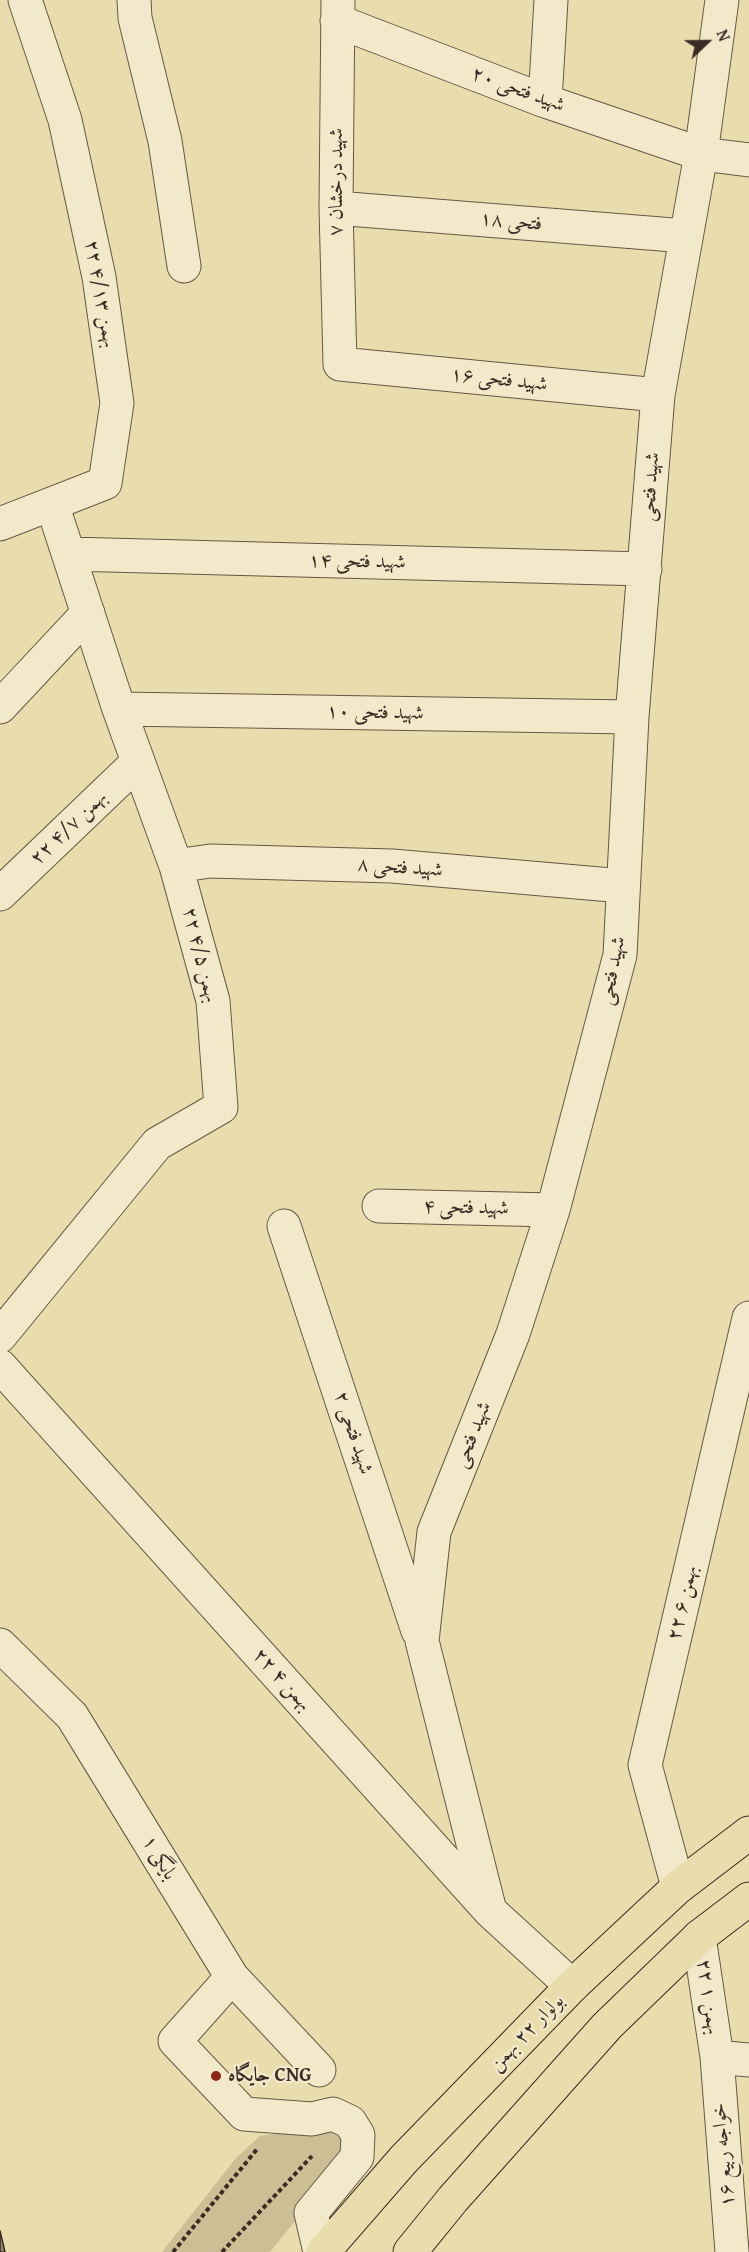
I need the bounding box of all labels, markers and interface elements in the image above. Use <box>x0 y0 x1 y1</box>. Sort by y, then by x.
north arrow <box>677 12 737 72</box>
text: N <box>711 26 737 45</box>
street label: شهید فتحی ۲۰ <box>468 62 568 118</box>
street label: شهید درخشان ۷ <box>325 128 349 236</box>
street label: فتحی ۱۸ <box>479 207 543 237</box>
street label: ۲۲ بهمن ۴/۱۳ <box>79 238 121 350</box>
street label: شهید فتحی ۱۶ <box>449 363 549 397</box>
street label: شهید فتحی <box>637 452 665 522</box>
street label: شهید فتحی ۱۴ <box>308 549 406 575</box>
street label: شهید فتحی ۱۰ <box>326 700 424 726</box>
street label: ۲۲ بهمن ۴/۷ <box>26 786 112 870</box>
street label: شهید فتحی ۸ <box>356 853 444 883</box>
street label: ۲۲ بهمن ۴/۵ <box>177 905 223 1005</box>
street label: شهید فتحی <box>595 935 631 1007</box>
street label: شهید فتحی ۴ <box>423 1195 509 1221</box>
street label: شهید فتحی ۲ <box>328 1389 378 1477</box>
street label: شهید فتحی <box>449 1398 497 1472</box>
street label: ۲۲ بهمن ۶ <box>663 1563 703 1643</box>
street label: ۲۲ بهمن ۴ <box>248 1644 316 1716</box>
street label: بایگی ۱ <box>136 1831 182 1885</box>
street label: ۲۲ بهمن ١ <box>691 1958 725 2036</box>
street label: بولوار ۲۲ بهمن <box>484 1989 570 2077</box>
place label: جایگاه CNG <box>228 2064 311 2088</box>
marker: جایگاه CNG <box>209 2069 223 2083</box>
street label: خواجه ربیع ۱۶ <box>708 2102 740 2208</box>

